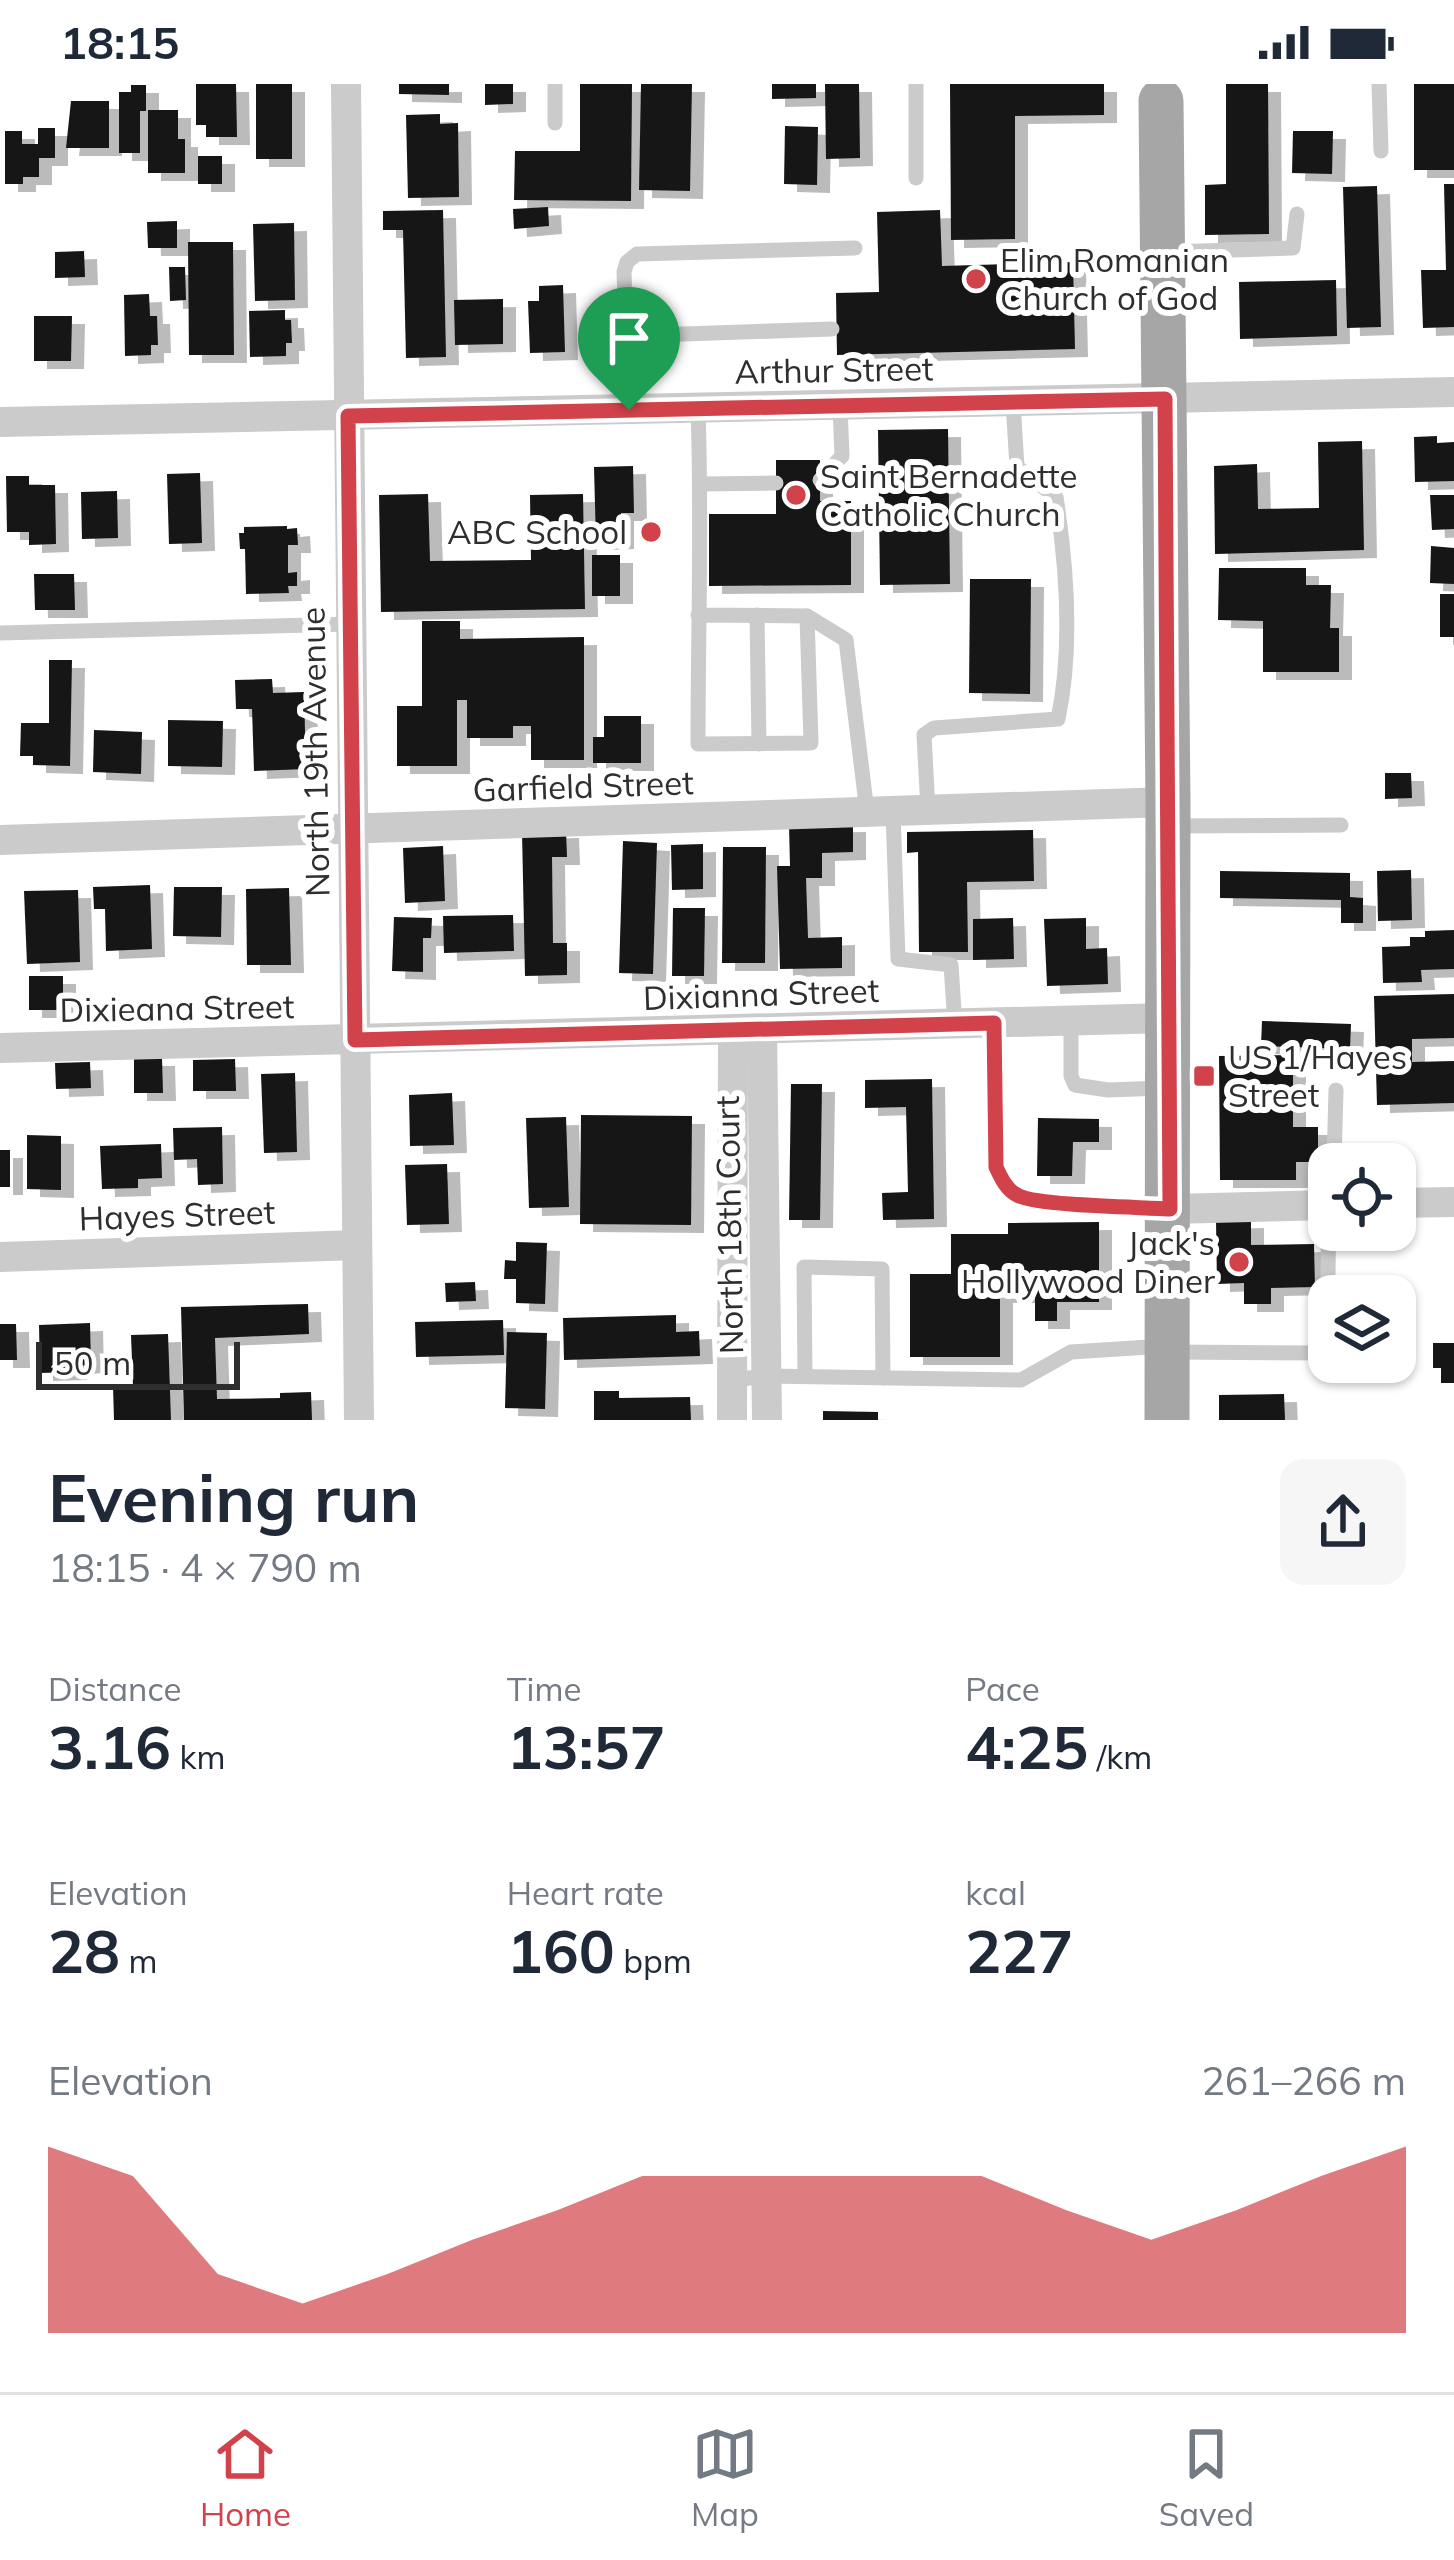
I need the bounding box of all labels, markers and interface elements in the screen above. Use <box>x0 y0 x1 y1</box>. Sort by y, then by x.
text: 18:15 <box>60 14 179 70</box>
place label: Elim Romanian Church of God <box>1000 239 1229 318</box>
marker: Elim Romanian Church of God <box>963 266 989 292</box>
pin <box>578 287 680 410</box>
icon: arrive <box>596 305 662 371</box>
street label: Arthur Street <box>734 347 934 392</box>
place label: Saint Bernadette Catholic Church <box>820 455 1077 534</box>
marker: Saint Bernadette Catholic Church <box>783 482 809 508</box>
place label: ABC School <box>447 511 627 552</box>
marker: ABC School <box>638 519 664 545</box>
street label: North 19th Avenue <box>291 607 338 897</box>
street label: Garfield Street <box>472 761 694 810</box>
street label: Dixianna Street <box>642 969 880 1018</box>
street label: Dixieana Street <box>59 985 295 1030</box>
place label: US 1/Hayes Street <box>1228 1036 1407 1115</box>
marker: US 1/Hayes Street <box>1191 1063 1217 1089</box>
street label: North 18th Court <box>706 1095 751 1355</box>
map controls <box>1308 1143 1416 1383</box>
button: locate <box>1308 1143 1416 1251</box>
street label: Hayes Street <box>78 1191 276 1238</box>
place label: Jack's Hollywood Diner <box>961 1222 1215 1301</box>
marker: Jack's Hollywood Diner <box>1226 1249 1252 1275</box>
button: layers <box>1308 1275 1416 1383</box>
scale bar <box>36 1336 240 1389</box>
text: 50 m <box>54 1342 131 1383</box>
text: Evening run <box>48 1456 419 1539</box>
button: share <box>1280 1459 1406 1585</box>
text: 18:15 · 4 × 790 m <box>48 1543 362 1592</box>
text: Distance <box>48 1668 181 1709</box>
text: Time <box>507 1668 581 1709</box>
text: Pace <box>965 1668 1040 1709</box>
text: 3.16 <box>48 1709 171 1784</box>
text: 13:57 <box>507 1709 666 1784</box>
text: 4:25 <box>965 1709 1088 1784</box>
text: km <box>171 1736 225 1777</box>
text: /km <box>1088 1736 1152 1777</box>
text: Elevation <box>48 1872 188 1913</box>
text: Heart rate <box>507 1872 664 1913</box>
text: kcal <box>965 1872 1026 1913</box>
text: 28 <box>48 1913 120 1988</box>
text: 160 <box>507 1913 615 1988</box>
text: 227 <box>965 1913 1073 1988</box>
text: m <box>120 1940 158 1981</box>
text: bpm <box>615 1940 692 1981</box>
text: Elevation <box>48 2056 213 2105</box>
text: 261–266 m <box>1201 2056 1406 2105</box>
tab: Home <box>200 2421 291 2534</box>
tab: Map <box>691 2421 759 2534</box>
tab: Saved <box>1159 2421 1254 2534</box>

